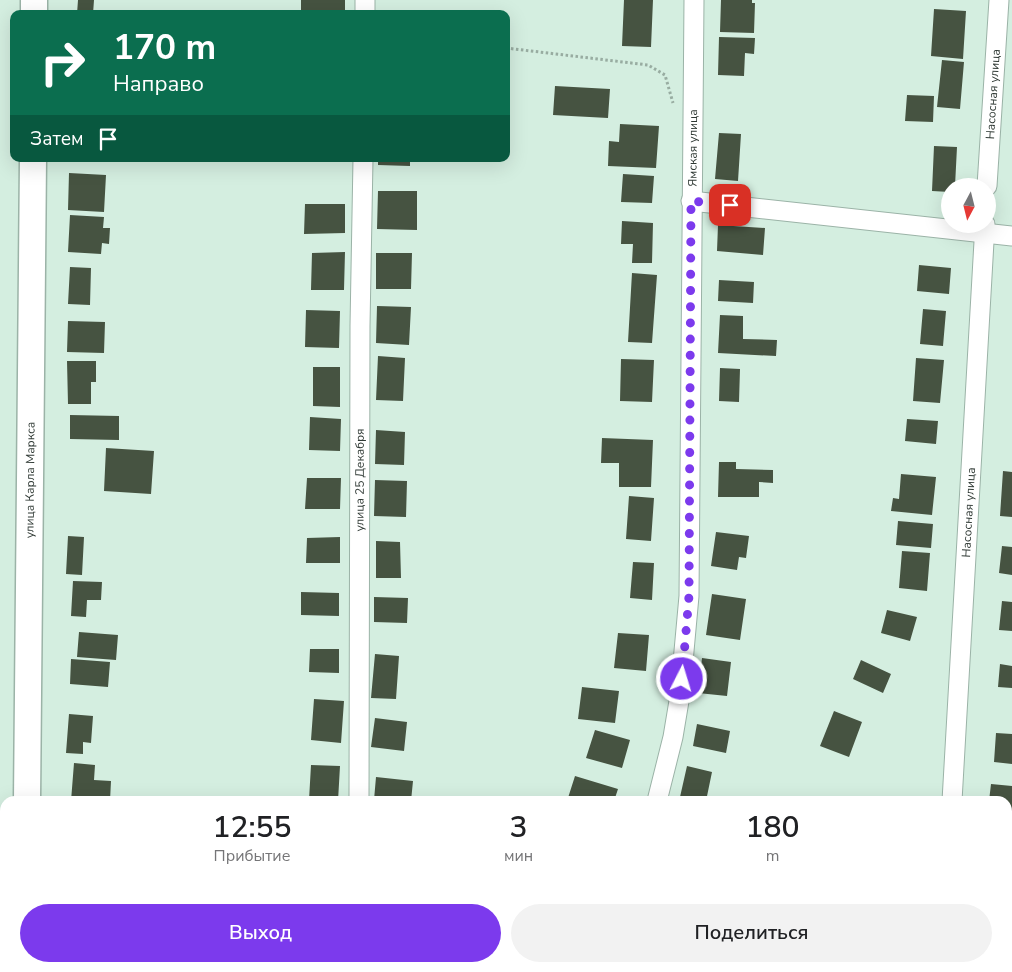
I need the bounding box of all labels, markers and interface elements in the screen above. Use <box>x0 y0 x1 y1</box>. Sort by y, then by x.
text: 170 m <box>113 24 216 71</box>
icon: right <box>30 30 95 95</box>
street label: Насосная улица <box>982 49 1004 140</box>
text: Направо <box>113 69 204 99</box>
street label: Ямская улица <box>684 109 701 187</box>
icon: arrive <box>94 125 122 153</box>
text: Затем <box>30 126 84 152</box>
north arrow <box>941 178 996 232</box>
map controls <box>941 178 996 233</box>
pin <box>709 184 751 226</box>
icon: arrive <box>716 191 744 219</box>
street label: улица Карла Маркса <box>21 422 39 538</box>
street label: улица 25 Декабря <box>352 428 368 532</box>
street label: Насосная улица <box>958 467 979 558</box>
position arrow <box>655 652 707 704</box>
text: 12:55 <box>212 807 292 848</box>
text: 3 <box>510 807 528 848</box>
text: 180 <box>746 807 800 848</box>
text: Прибытие <box>214 845 290 867</box>
text: мин <box>504 845 533 867</box>
text: m <box>766 845 779 867</box>
button: Выход <box>20 904 501 962</box>
button: Поделиться <box>511 904 992 962</box>

